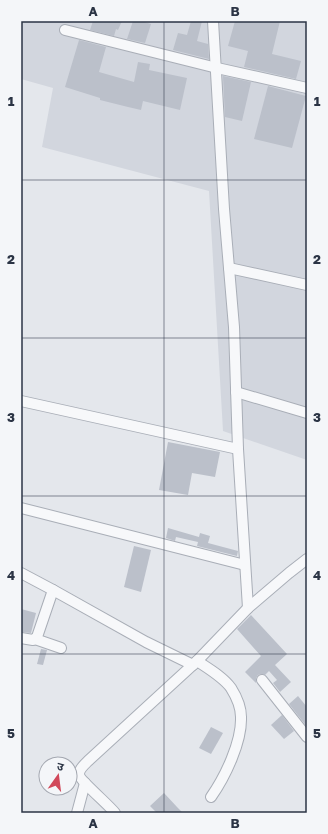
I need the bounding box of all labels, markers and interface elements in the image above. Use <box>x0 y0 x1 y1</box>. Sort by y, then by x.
text: A <box>88 3 98 19</box>
text: B <box>230 3 240 19</box>
text: 1 <box>8 93 15 109</box>
text: 1 <box>314 93 321 109</box>
text: 2 <box>7 251 15 267</box>
text: 2 <box>313 251 321 267</box>
text: 3 <box>7 409 15 425</box>
text: 3 <box>313 409 321 425</box>
text: 4 <box>7 567 15 583</box>
text: 4 <box>313 567 321 583</box>
text: 5 <box>7 725 15 741</box>
text: 5 <box>313 725 321 741</box>
north arrow <box>38 756 78 796</box>
text: उ <box>56 759 66 773</box>
text: A <box>88 815 98 831</box>
text: B <box>230 815 240 831</box>

